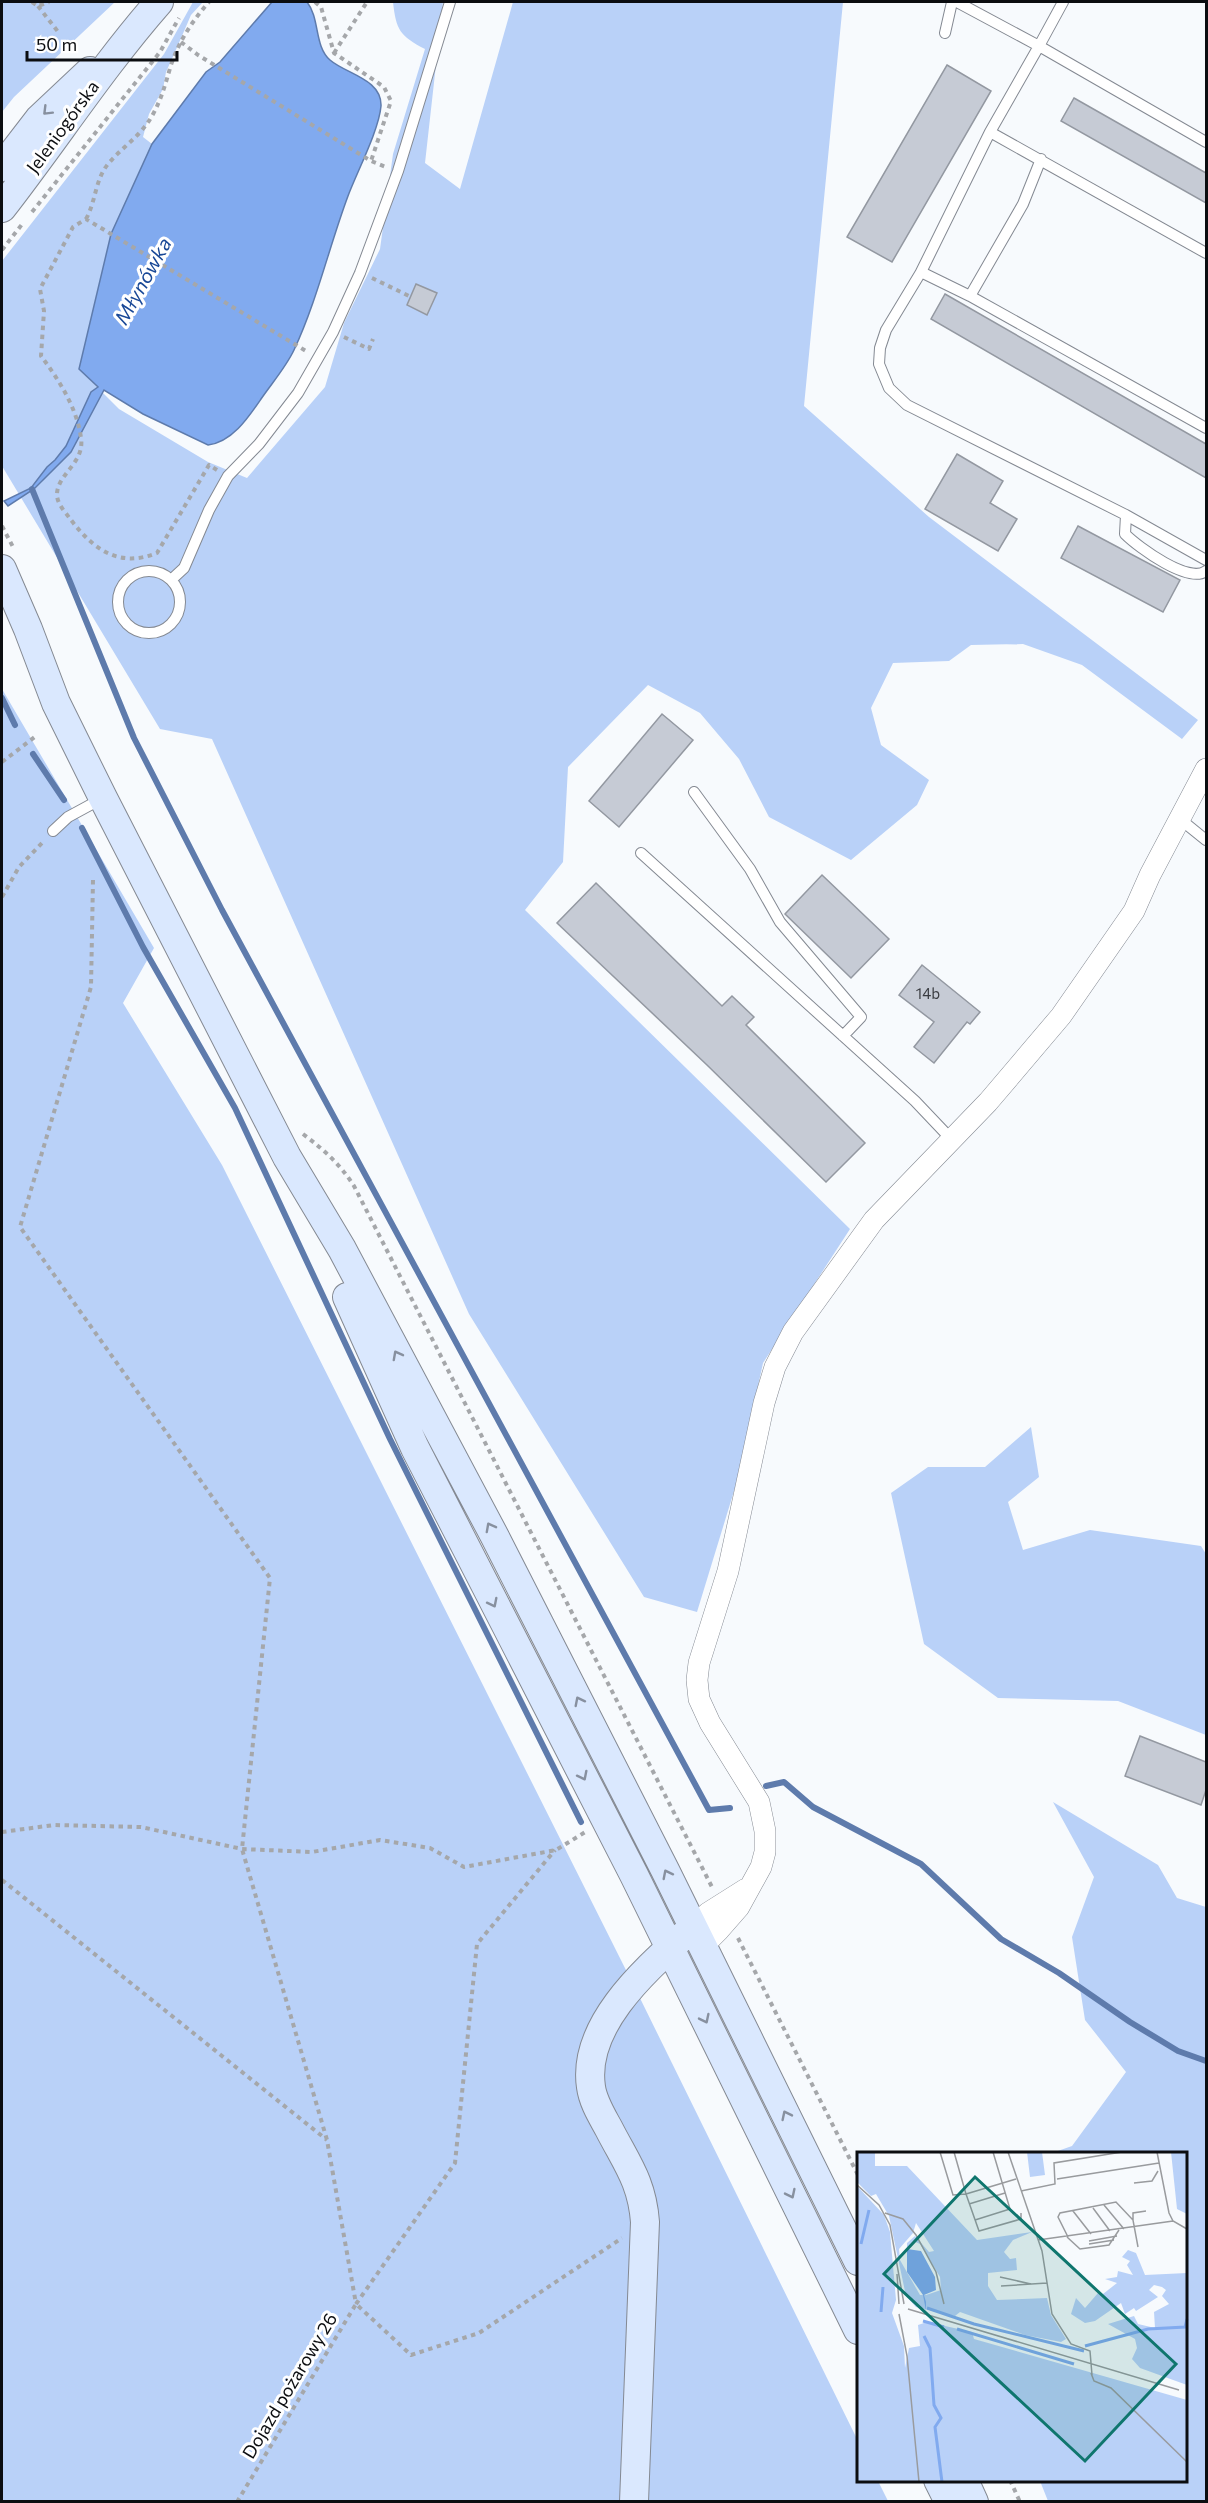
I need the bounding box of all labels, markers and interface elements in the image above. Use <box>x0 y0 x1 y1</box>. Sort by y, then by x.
scale bar <box>27 24 177 62</box>
text: 50 m <box>36 33 77 55</box>
street label: Jeleniogórska <box>21 76 103 177</box>
one-way arrow <box>43 104 53 115</box>
water label: Młynówka <box>108 233 176 328</box>
house number: 14b <box>916 984 940 1002</box>
one-way arrow <box>393 1351 404 1361</box>
one-way arrow <box>486 1523 497 1533</box>
one-way arrow <box>486 1596 497 1607</box>
one-way arrow <box>574 1696 586 1707</box>
one-way arrow <box>576 1769 587 1780</box>
one-way arrow <box>663 1870 674 1881</box>
one-way arrow <box>697 2013 709 2024</box>
one-way arrow <box>782 2110 793 2121</box>
inset map <box>857 2152 1187 2482</box>
one-way arrow <box>784 2188 795 2199</box>
street label: Dojazd pożarowy 26 <box>237 2309 341 2462</box>

